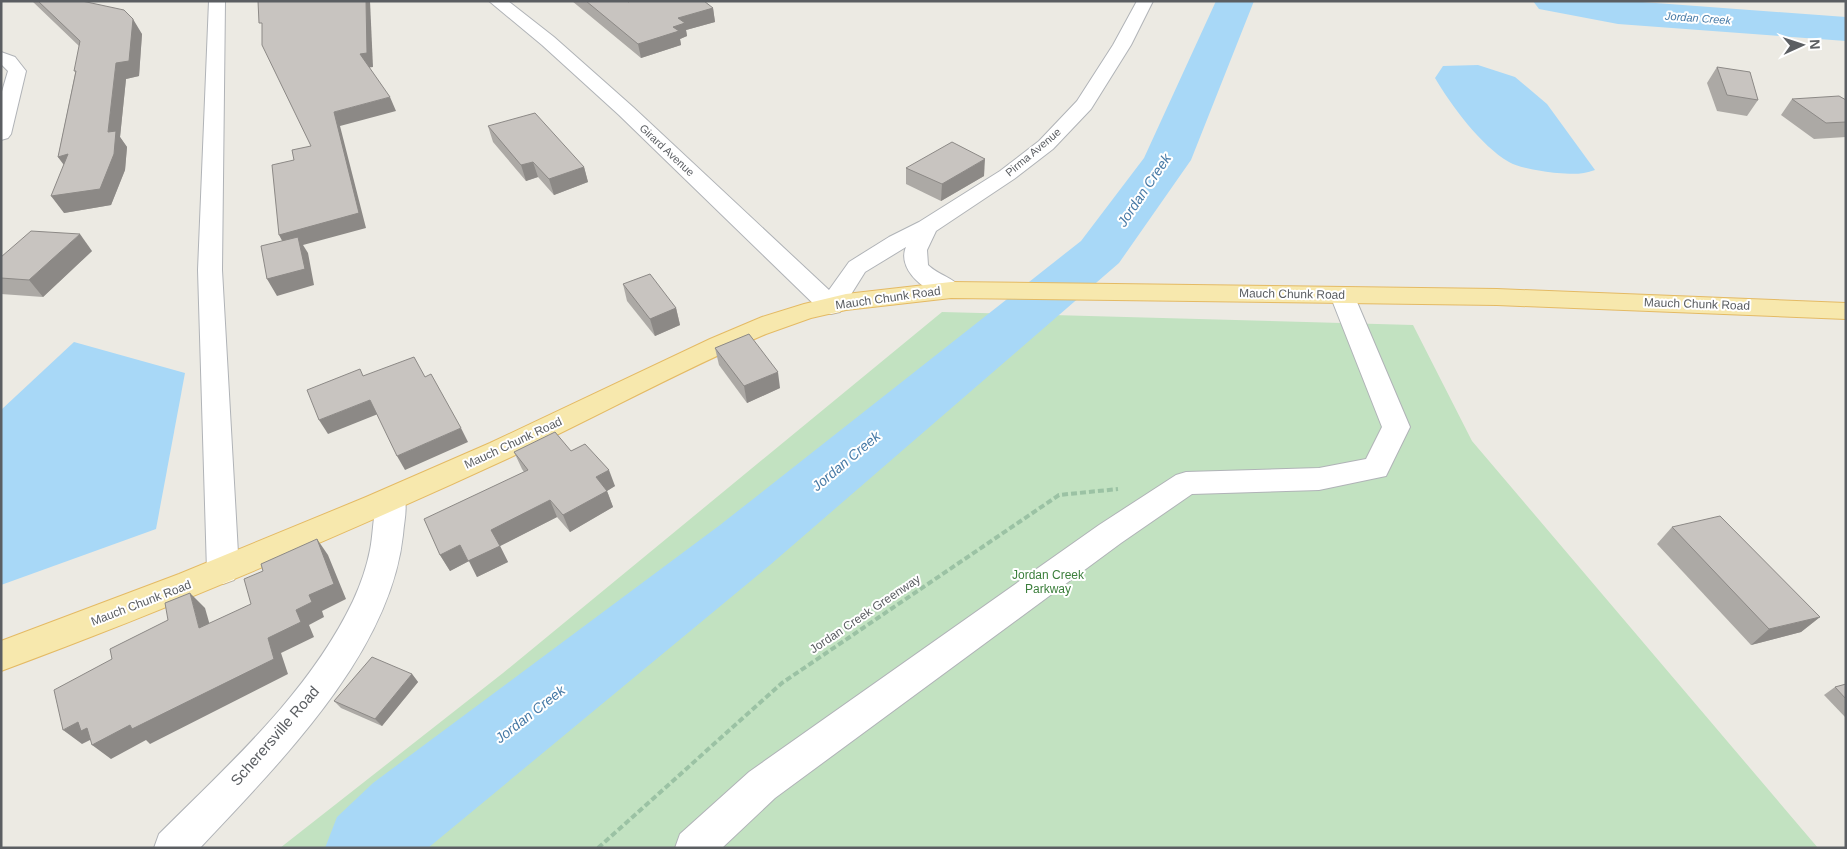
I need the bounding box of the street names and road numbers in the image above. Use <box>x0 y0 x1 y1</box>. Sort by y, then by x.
street label: Girard Avenue <box>637 122 697 178</box>
street label: Pirma Avenue <box>1003 125 1063 179</box>
street label: Mauch Chunk Road <box>835 284 941 312</box>
street label: Mauch Chunk Road <box>1239 286 1345 302</box>
street label: Mauch Chunk Road <box>1644 295 1750 313</box>
street label: Mauch Chunk Road <box>462 414 564 472</box>
street label: Jordan Creek Greenway <box>807 572 923 656</box>
street label: Mauch Chunk Road <box>89 577 193 629</box>
street label: Scherersville Road <box>227 683 322 789</box>

